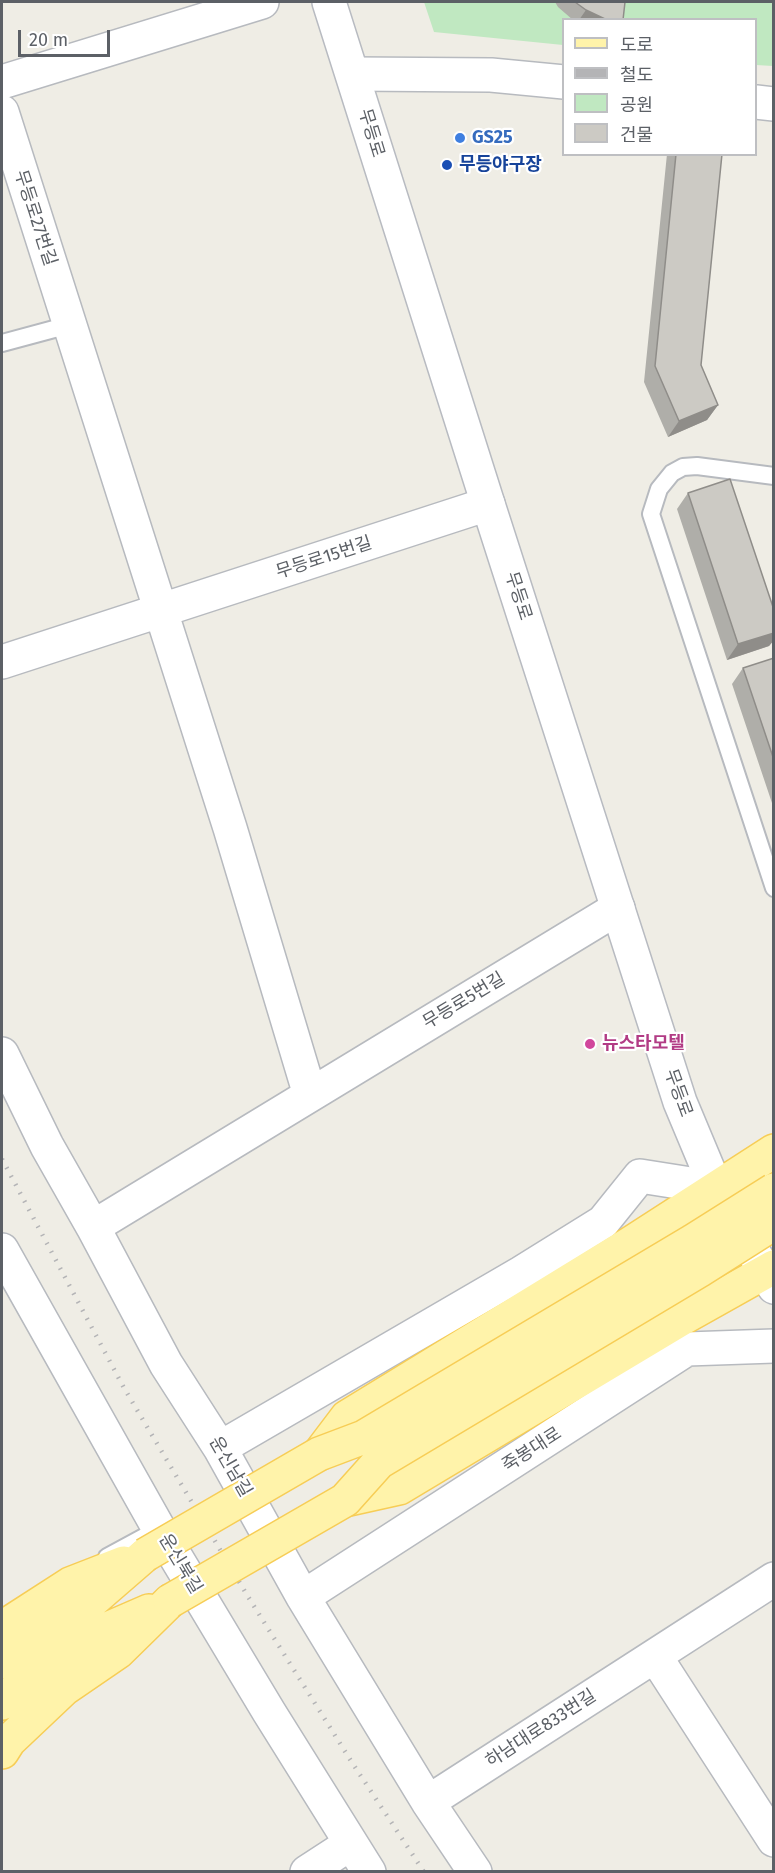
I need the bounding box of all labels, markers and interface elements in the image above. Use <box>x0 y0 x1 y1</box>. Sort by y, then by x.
scale bar <box>21 18 112 56</box>
legend <box>562 18 757 156</box>
text: 20 m <box>29 29 68 51</box>
text: 도로 <box>620 34 653 56</box>
text: 철도 <box>620 64 653 86</box>
text: 공원 <box>620 94 653 116</box>
street label: 무등로 <box>353 106 389 160</box>
text: 건물 <box>620 124 653 146</box>
place label: GS25 <box>472 127 513 149</box>
marker: GS25 <box>453 131 467 145</box>
place label: 무등야구장 <box>459 154 542 176</box>
marker: 무등야구장 <box>440 158 454 172</box>
street label: 무등로27번길 <box>9 167 61 269</box>
street label: 무등로15번길 <box>273 532 375 584</box>
street label: 무등로 <box>500 569 536 623</box>
street label: 무등로5번길 <box>419 968 509 1034</box>
place label: 뉴스타모텔 <box>602 1033 685 1055</box>
marker: 뉴스타모텔 <box>583 1037 597 1051</box>
street label: 무등로 <box>659 1066 697 1120</box>
street label: 죽봉대로 <box>498 1423 566 1477</box>
street label: 운신남길 <box>204 1433 256 1501</box>
street label: 운신북길 <box>154 1530 206 1598</box>
street label: 하남대로833번길 <box>482 1685 600 1773</box>

